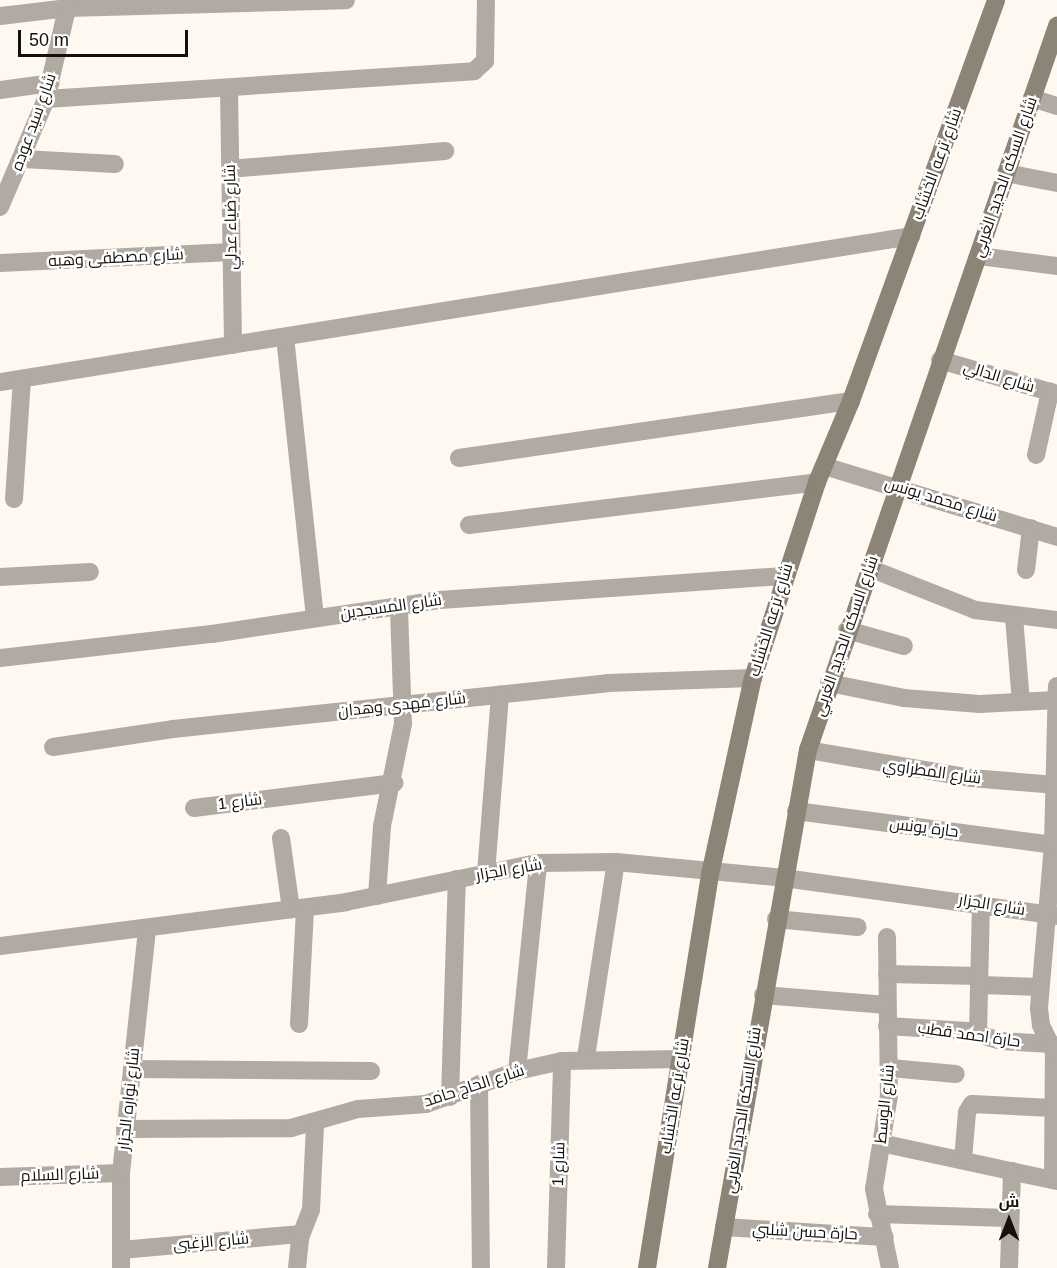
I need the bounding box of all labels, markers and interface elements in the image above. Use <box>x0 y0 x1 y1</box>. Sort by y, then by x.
scale bar <box>21 18 190 56</box>
text: 50 m <box>29 30 69 50</box>
street label: شارع سيد عوده <box>8 71 60 173</box>
street label: شارع السكه الحديد الغربي <box>969 94 1041 260</box>
street label: شارع ترعه الخشاب <box>908 106 966 222</box>
street label: شارع ضياء عدلي <box>220 164 242 270</box>
street label: شارع مصطفى وهبه <box>48 245 184 271</box>
street label: شارع الدالي <box>961 357 1037 397</box>
street label: شارع محمد يونس <box>882 474 1000 526</box>
street label: شارع السكه الحديد الغربي <box>810 553 882 719</box>
street label: شارع ترعه الخشاب <box>745 561 797 679</box>
street label: شارع المسجدين <box>339 590 443 624</box>
street label: شارع مهدى وهدان <box>337 689 467 721</box>
street label: شارع المطراوي <box>882 756 982 788</box>
street label: شارع 1 <box>217 790 263 814</box>
street label: حارة يونس <box>888 814 960 842</box>
street label: شارع الجزار <box>474 855 544 885</box>
street label: شارع الجزار <box>957 890 1027 920</box>
street label: حارة احمد قطب <box>916 1018 1022 1052</box>
street label: شارع السكه الحديد الغربي <box>720 1025 766 1195</box>
street label: شارع ترعه الخشاب <box>656 1037 694 1155</box>
street label: شارع نواره الجزار <box>114 1047 144 1151</box>
street label: شارع الحاج حامد <box>421 1061 527 1111</box>
street label: شارع الوسط <box>871 1064 899 1144</box>
street label: شارع 1 <box>549 1142 569 1186</box>
street label: شارع السلام <box>20 1164 100 1186</box>
north arrow <box>979 1190 1039 1250</box>
text: ش <box>999 1193 1019 1210</box>
street label: حارة حسن شلبي <box>752 1220 858 1244</box>
street label: شارع الزغبى <box>172 1229 250 1255</box>

